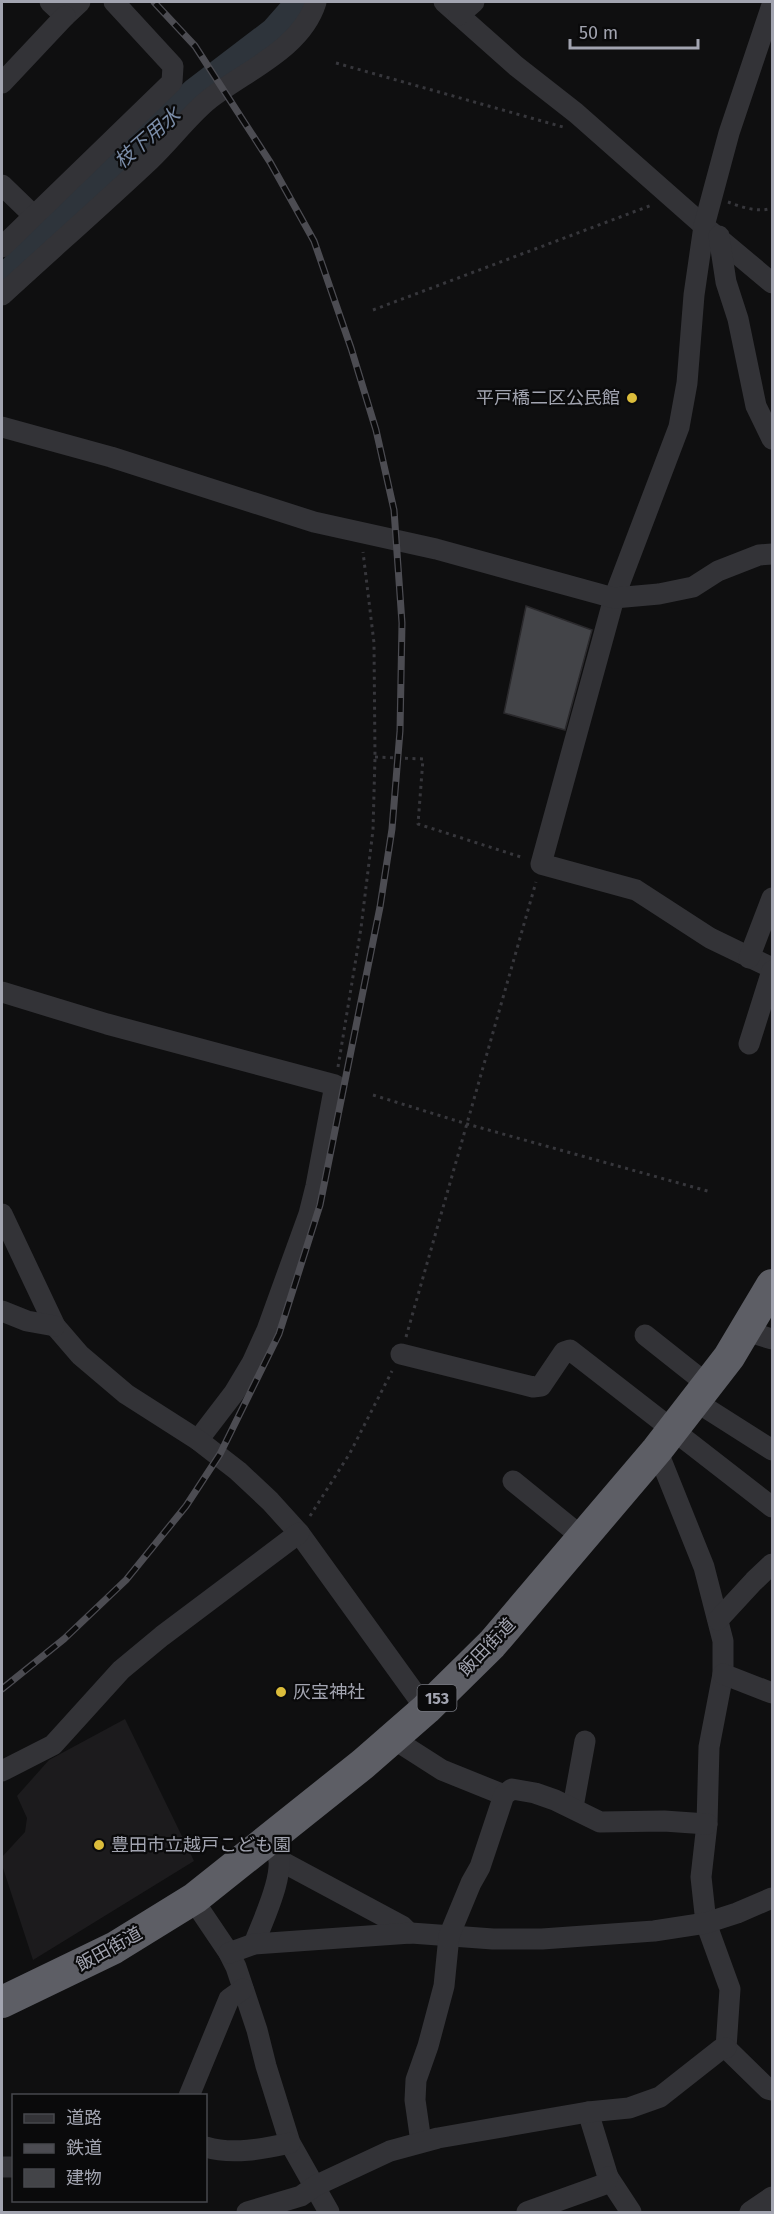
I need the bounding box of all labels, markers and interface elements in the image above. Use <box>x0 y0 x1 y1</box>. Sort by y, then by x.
scale bar <box>570 12 698 50</box>
text: 50 m <box>579 22 618 44</box>
water label: 枝下用水 <box>109 101 187 173</box>
place label: 平戸橋二区公民館 <box>476 387 620 409</box>
marker: 平戸橋二区公民館 <box>625 391 639 405</box>
street label: 飯田街道 <box>454 1613 520 1681</box>
place label: 灰宝神社 <box>293 1681 365 1703</box>
marker: 灰宝神社 <box>274 1685 288 1699</box>
road number: 153 <box>418 1685 456 1711</box>
place label: 豊田市立越戸こども園 <box>111 1834 291 1856</box>
marker: 豊田市立越戸こども園 <box>92 1838 106 1852</box>
street label: 飯田街道 <box>72 1922 146 1976</box>
legend <box>12 2094 207 2202</box>
text: 道路 <box>66 2107 102 2129</box>
text: 鉄道 <box>66 2137 102 2159</box>
text: 建物 <box>66 2167 102 2189</box>

